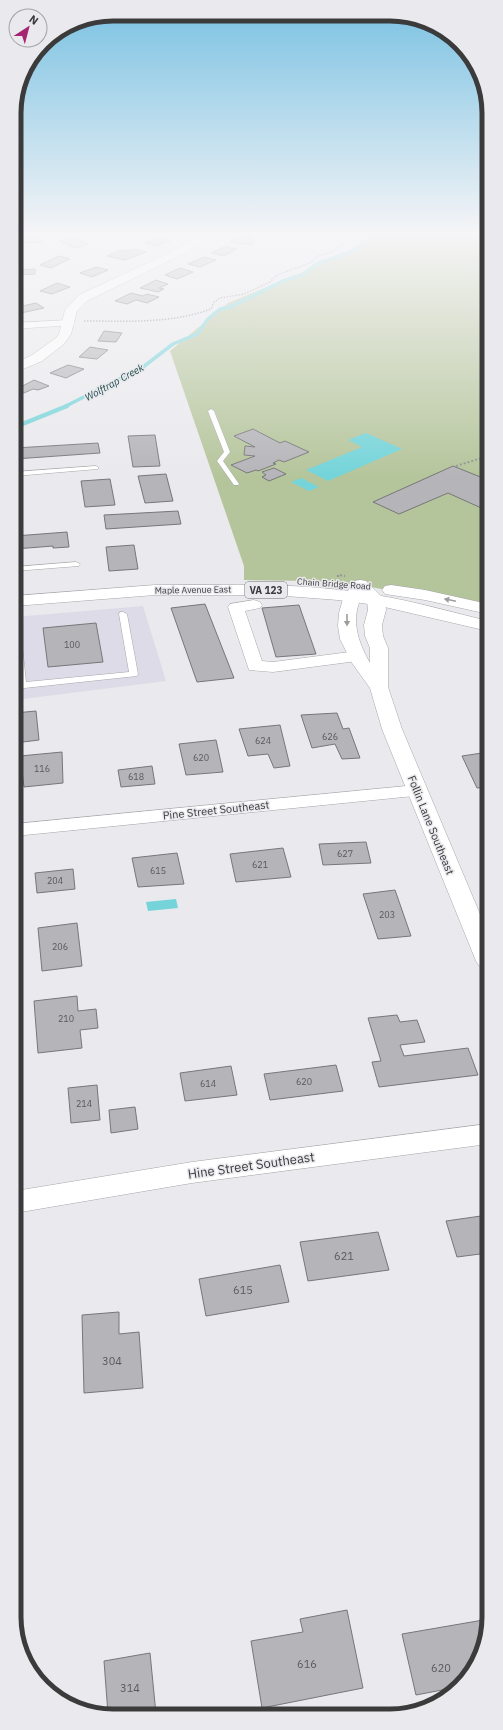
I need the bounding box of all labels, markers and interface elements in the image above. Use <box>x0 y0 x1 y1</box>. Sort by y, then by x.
north arrow <box>8 8 48 48</box>
text: N <box>27 12 41 28</box>
water label: Wolftrap Creek <box>82 361 147 404</box>
street label: Chain Bridge Road <box>297 575 371 592</box>
road number: VA 123 <box>245 582 287 598</box>
street label: Maple Avenue East <box>155 583 231 596</box>
one-way arrow <box>443 597 456 603</box>
one-way arrow <box>344 614 350 627</box>
house number: 100 <box>64 639 80 650</box>
house number: 626 <box>322 731 338 742</box>
house number: 624 <box>255 735 271 746</box>
house number: 620 <box>193 752 209 763</box>
house number: 116 <box>34 763 50 774</box>
house number: 618 <box>128 771 144 782</box>
street label: Follin Lane Southeast <box>405 773 457 877</box>
street label: Pine Street Southeast <box>162 797 270 823</box>
house number: 627 <box>337 848 353 859</box>
house number: 621 <box>252 859 268 870</box>
house number: 615 <box>150 865 166 876</box>
house number: 204 <box>47 875 63 886</box>
house number: 203 <box>379 909 395 920</box>
house number: 206 <box>52 941 68 952</box>
house number: 210 <box>58 1013 74 1024</box>
house number: 620 <box>296 1076 312 1087</box>
house number: 614 <box>200 1078 216 1089</box>
house number: 214 <box>76 1098 92 1109</box>
street label: Hine Street Southeast <box>187 1148 316 1183</box>
house number: 621 <box>334 1249 354 1263</box>
house number: 615 <box>233 1283 253 1297</box>
house number: 304 <box>102 1354 122 1368</box>
house number: 616 <box>297 1657 317 1671</box>
house number: 620 <box>431 1661 451 1675</box>
house number: 314 <box>120 1681 140 1695</box>

